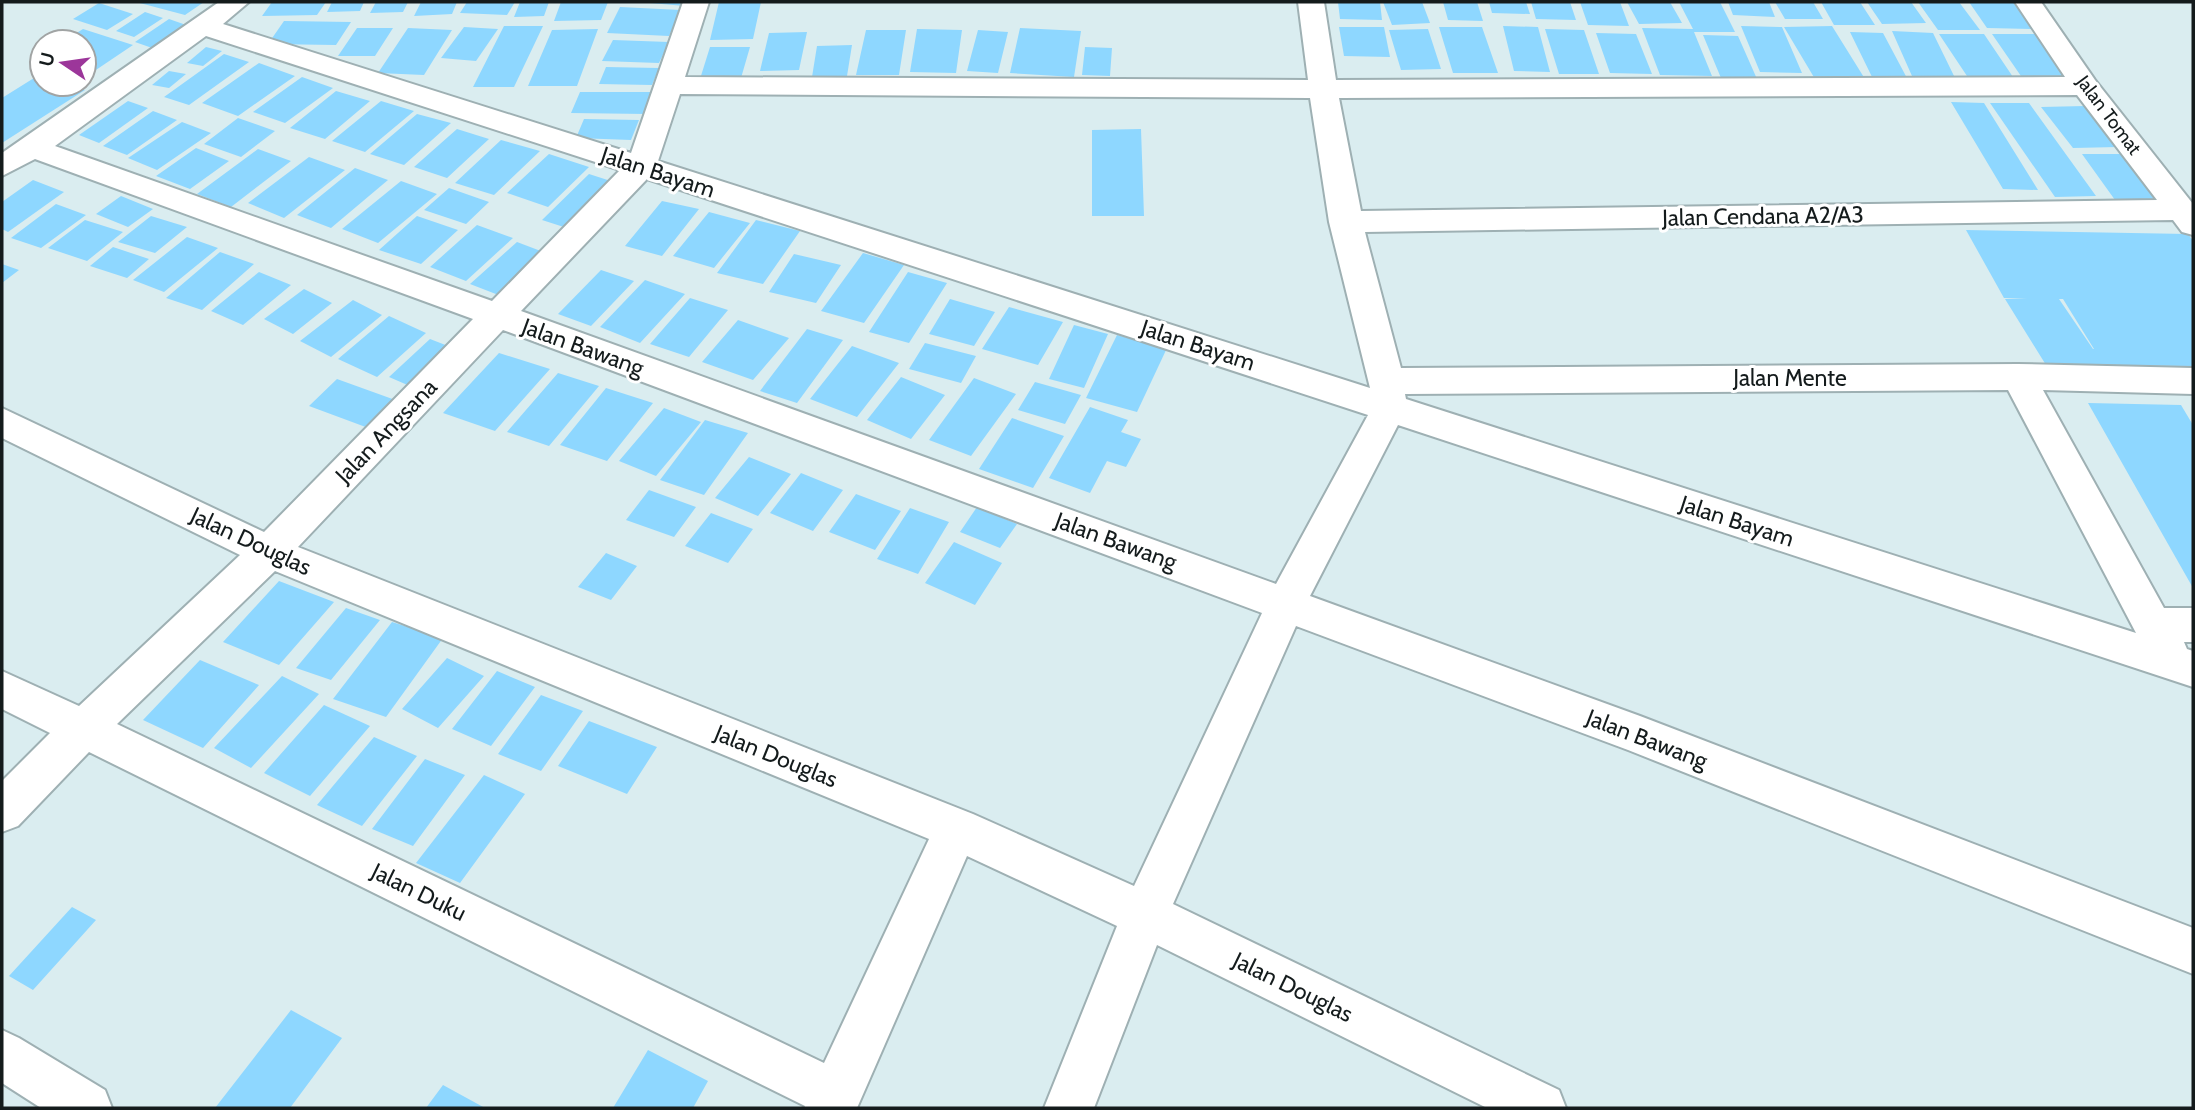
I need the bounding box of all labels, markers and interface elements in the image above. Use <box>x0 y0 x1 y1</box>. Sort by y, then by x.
north arrow <box>28 28 98 98</box>
text: U <box>34 50 60 69</box>
street label: Jalan Tomat <box>2071 70 2147 160</box>
street label: Jalan Bayam <box>597 140 719 204</box>
street label: Jalan Cendana A2/A3 <box>1661 200 1864 232</box>
street label: Jalan Bawang <box>517 312 648 382</box>
street label: Jalan Bayam <box>1137 313 1259 377</box>
street label: Jalan Mente <box>1732 364 1847 392</box>
street label: Jalan Angsana <box>329 373 443 490</box>
street label: Jalan Bayam <box>1676 489 1798 553</box>
street label: Jalan Douglas <box>185 500 316 581</box>
street label: Jalan Bawang <box>1050 506 1181 576</box>
street label: Jalan Bawang <box>1581 703 1712 775</box>
street label: Jalan Douglas <box>710 718 841 793</box>
street label: Jalan Duku <box>366 857 471 927</box>
street label: Jalan Douglas <box>1228 946 1358 1028</box>

